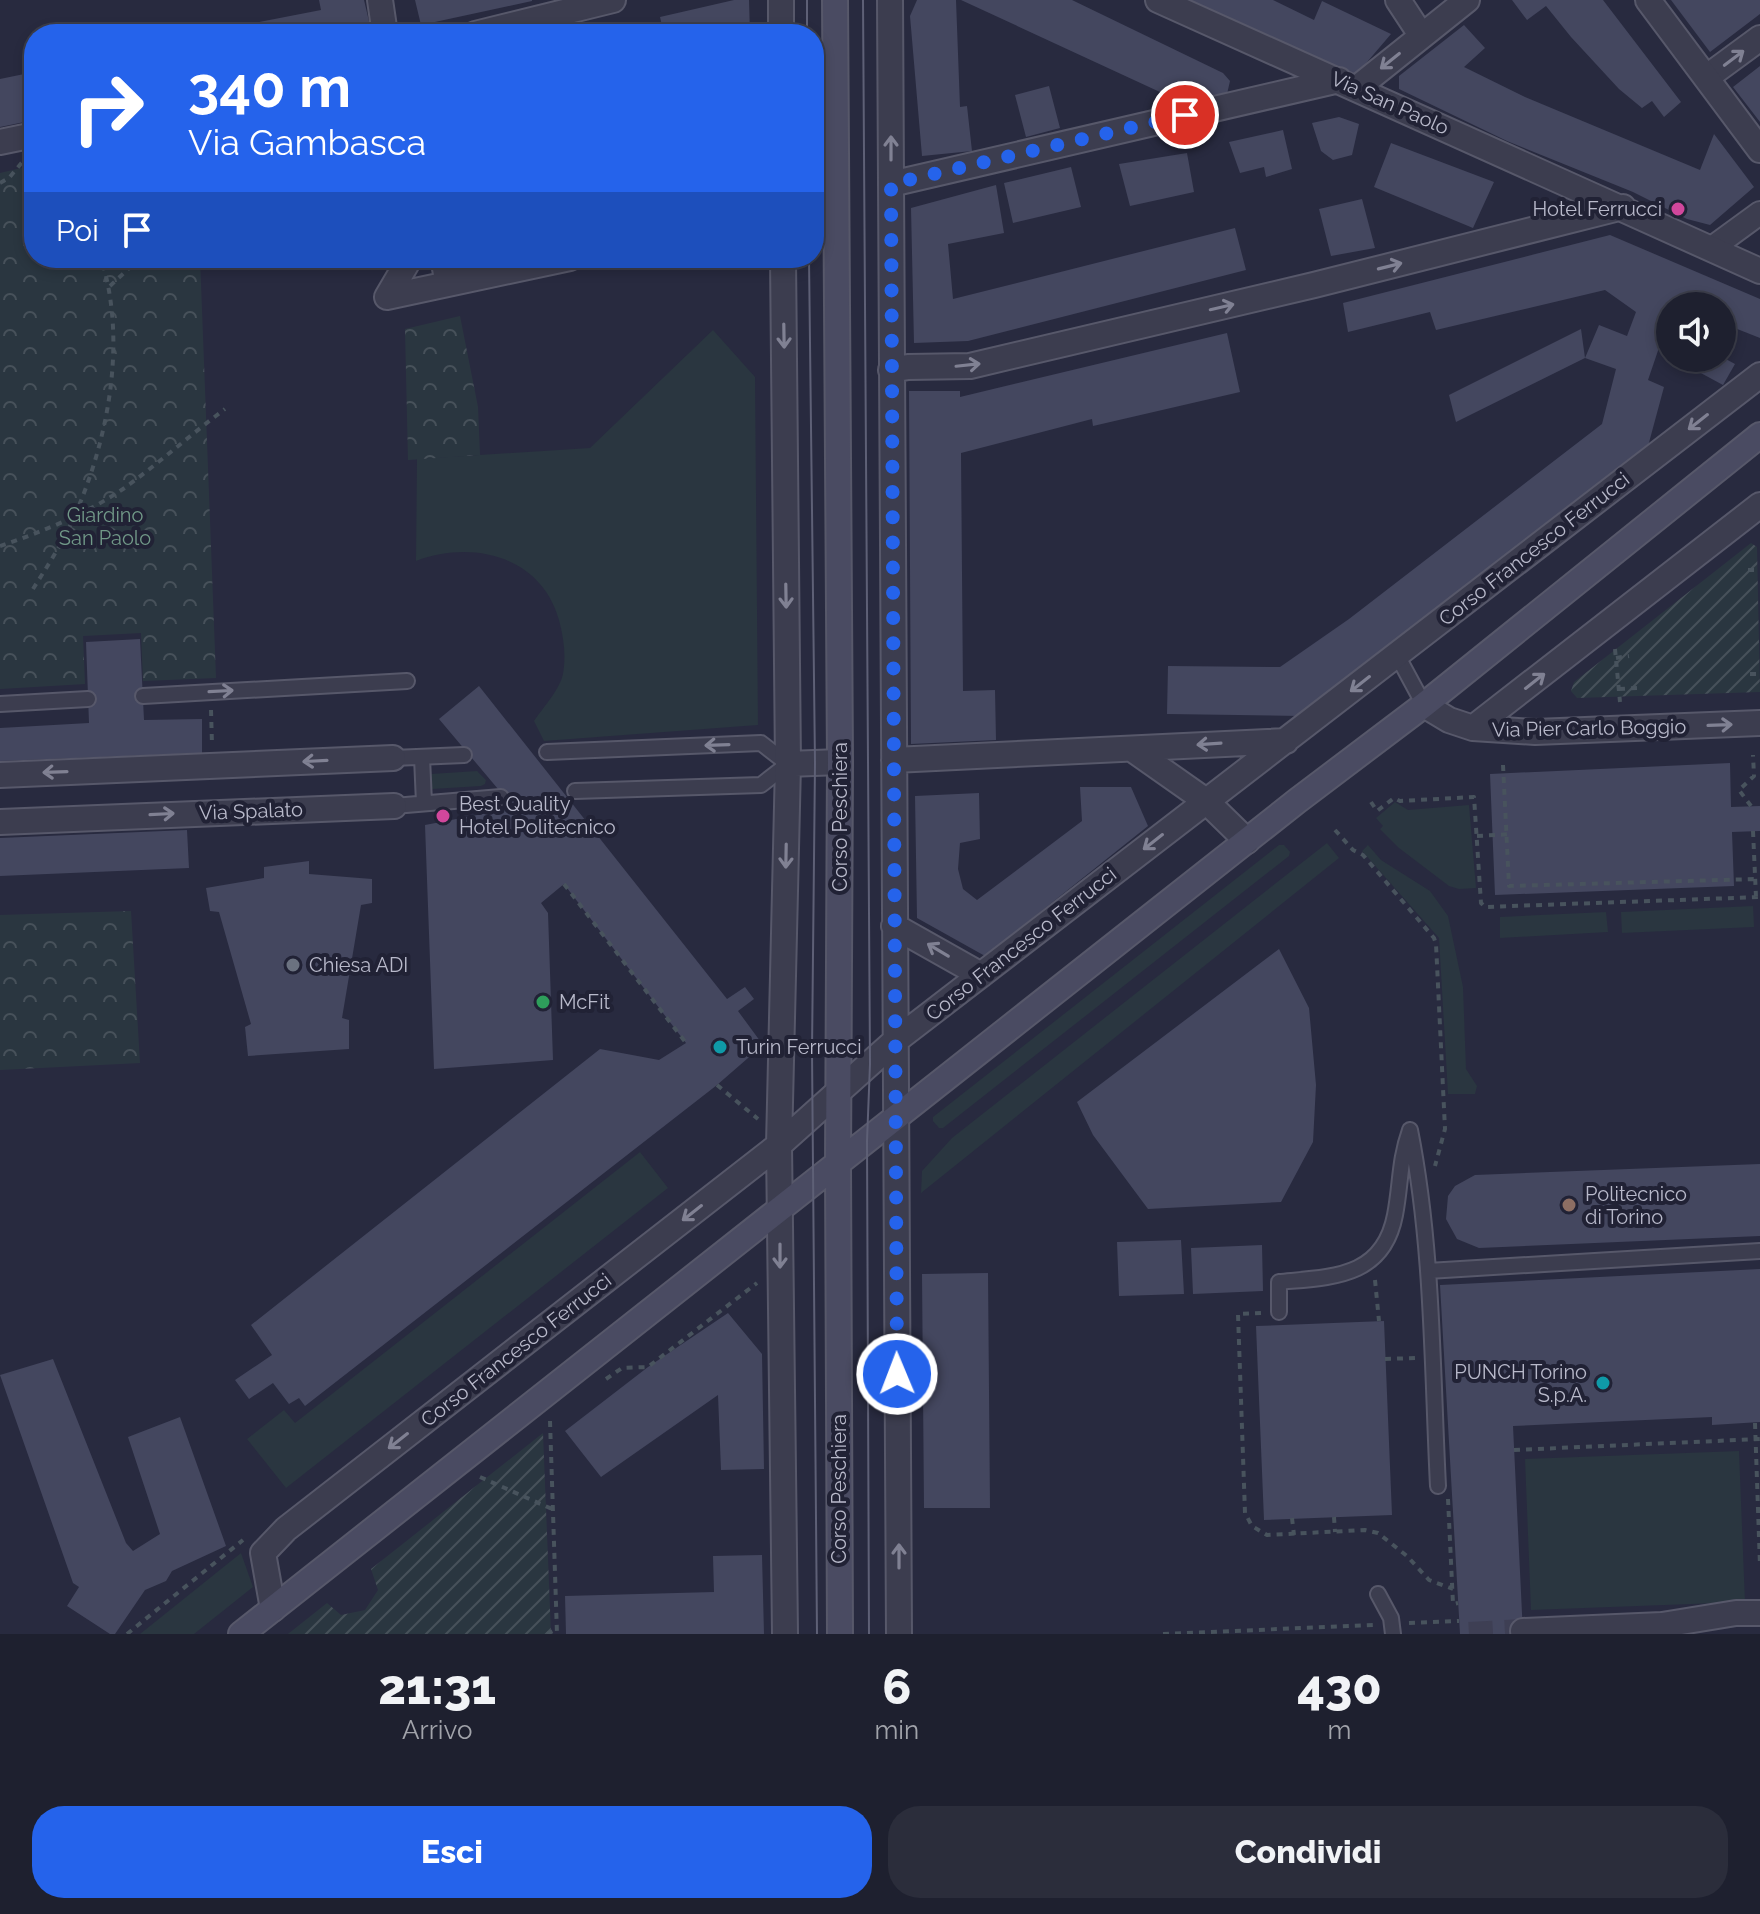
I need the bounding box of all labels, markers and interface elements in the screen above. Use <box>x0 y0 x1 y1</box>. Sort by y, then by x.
one-way arrow <box>1722 49 1744 66</box>
one-way arrow <box>1380 52 1400 70</box>
text: 340 m <box>188 54 351 120</box>
icon: right <box>56 56 160 160</box>
street label: Via San Paolo <box>1327 66 1453 140</box>
pin <box>1151 81 1219 149</box>
icon: arrive <box>1163 93 1207 137</box>
text: Via Gambasca <box>188 121 426 163</box>
one-way arrow <box>883 135 899 162</box>
place label: Hotel Ferrucci <box>1532 197 1662 221</box>
marker: Hotel Ferrucci <box>1669 200 1687 218</box>
icon: arrive <box>115 208 159 252</box>
text: Poi <box>56 213 99 248</box>
one-way arrow <box>1376 258 1402 273</box>
map controls <box>1656 292 1736 372</box>
button: sound <box>1656 292 1736 372</box>
one-way arrow <box>1208 299 1234 314</box>
one-way arrow <box>776 322 792 349</box>
one-way arrow <box>954 357 981 372</box>
one-way arrow <box>1688 414 1709 431</box>
street label: Corso Francesco Ferrucci <box>1434 467 1634 631</box>
park label: Giardino San Paolo <box>59 503 151 550</box>
one-way arrow <box>778 582 794 609</box>
one-way arrow <box>1524 672 1545 689</box>
one-way arrow <box>1350 676 1371 693</box>
one-way arrow <box>207 683 234 698</box>
street label: Via Pier Carlo Boggio <box>1492 714 1686 742</box>
one-way arrow <box>1707 718 1733 733</box>
one-way arrow <box>704 737 731 752</box>
one-way arrow <box>1196 737 1223 752</box>
street label: Corso Peschiera <box>828 742 852 892</box>
one-way arrow <box>302 754 329 769</box>
one-way arrow <box>42 765 69 780</box>
place label: Best Quality Hotel Politecnico <box>459 792 616 839</box>
street label: Via Spalato <box>199 797 303 825</box>
one-way arrow <box>148 806 175 821</box>
marker: Best Quality Hotel Politecnico <box>434 807 452 825</box>
one-way arrow <box>1143 833 1164 850</box>
one-way arrow <box>778 842 793 869</box>
street label: Corso Francesco Ferrucci <box>921 862 1121 1026</box>
one-way arrow <box>927 942 950 958</box>
place label: Chiesa ADI <box>309 953 408 977</box>
marker: Chiesa ADI <box>284 956 302 974</box>
place label: McFit <box>559 990 610 1014</box>
marker: McFit <box>534 993 552 1011</box>
place label: Turin Ferrucci <box>736 1035 862 1059</box>
marker: Turin Ferrucci <box>711 1038 729 1056</box>
place label: Politecnico di Torino <box>1585 1182 1687 1229</box>
marker: Politecnico di Torino <box>1560 1196 1578 1214</box>
one-way arrow <box>682 1204 703 1221</box>
one-way arrow <box>772 1242 788 1269</box>
street label: Corso Francesco Ferrucci <box>416 1268 616 1432</box>
position arrow <box>855 1332 939 1416</box>
place label: PUNCH Torino S.p.A. <box>1454 1360 1587 1407</box>
marker: PUNCH Torino S.p.A. <box>1594 1374 1612 1392</box>
street label: Corso Peschiera <box>827 1414 851 1564</box>
one-way arrow <box>388 1433 409 1450</box>
one-way arrow <box>891 1543 907 1570</box>
text: 21:31 <box>378 1659 496 1715</box>
text: 6 <box>882 1659 911 1715</box>
text: 430 <box>1297 1659 1382 1715</box>
text: Arrivo <box>402 1715 472 1745</box>
text: min <box>874 1715 919 1745</box>
text: m <box>1328 1715 1352 1745</box>
button: Esci <box>32 1806 872 1898</box>
button: Condividi <box>888 1806 1728 1898</box>

